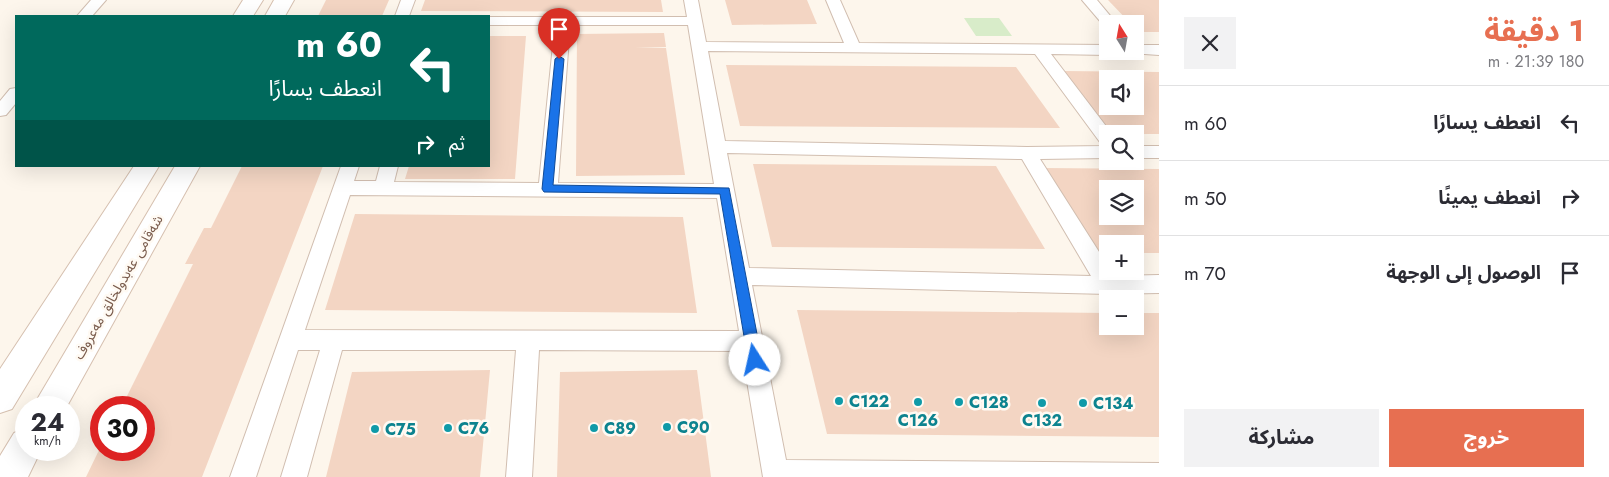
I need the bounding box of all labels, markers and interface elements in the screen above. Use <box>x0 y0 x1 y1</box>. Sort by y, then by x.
pin <box>538 8 580 59</box>
text: 1 دقيقة <box>1484 9 1584 52</box>
icon: arrive <box>545 15 573 43</box>
north arrow <box>1099 15 1144 60</box>
map controls <box>1099 15 1144 335</box>
button: close <box>1184 17 1236 69</box>
text: 60 m <box>296 20 382 70</box>
icon: left <box>400 35 465 100</box>
text: 180 m · 21:39 <box>1488 50 1584 73</box>
button: sound <box>1099 70 1144 115</box>
text: انعطف يسارًا <box>269 72 382 104</box>
text: انعطف يسارًا <box>1433 109 1541 136</box>
icon: left <box>1556 109 1584 137</box>
text: 60 m <box>1184 110 1227 137</box>
button: search <box>1099 125 1144 170</box>
icon: right <box>411 130 439 158</box>
text: ثم <box>449 130 465 157</box>
button: layers <box>1099 180 1144 225</box>
text: انعطف يمينًا <box>1438 184 1541 211</box>
icon: right <box>1556 184 1584 212</box>
text: 50 m <box>1184 185 1227 212</box>
street label: شەقامی عەبدولخالق مەعروف <box>68 211 168 363</box>
button: + <box>1099 235 1144 280</box>
text: الوصول إلى الوجهة <box>1386 259 1541 286</box>
icon: arrive <box>1556 259 1584 287</box>
text: 70 m <box>1184 260 1226 287</box>
button: − <box>1099 290 1144 335</box>
position arrow <box>728 333 780 385</box>
place label: C122 <box>849 390 889 413</box>
place label: C128 <box>969 391 1009 414</box>
place label: C134 <box>1093 392 1133 415</box>
marker: C122 <box>833 395 845 407</box>
speed limit sign: 30 <box>90 396 155 461</box>
marker: C126 <box>912 396 924 408</box>
marker: C128 <box>953 396 965 408</box>
marker: C132 <box>1036 397 1048 409</box>
marker: C134 <box>1077 397 1089 409</box>
text: 24 <box>31 404 64 440</box>
place label: C126 <box>898 409 938 432</box>
place label: C132 <box>1022 409 1062 432</box>
button: مشاركة <box>1184 409 1379 467</box>
button: خروج <box>1389 409 1584 467</box>
place label: C90 <box>677 416 710 439</box>
place label: C76 <box>458 417 489 440</box>
place label: C89 <box>604 417 636 440</box>
place label: C75 <box>385 418 416 441</box>
marker: C90 <box>661 421 673 433</box>
marker: C76 <box>442 422 454 434</box>
marker: C89 <box>588 422 600 434</box>
marker: C75 <box>369 423 381 435</box>
text: km/h <box>34 432 61 450</box>

